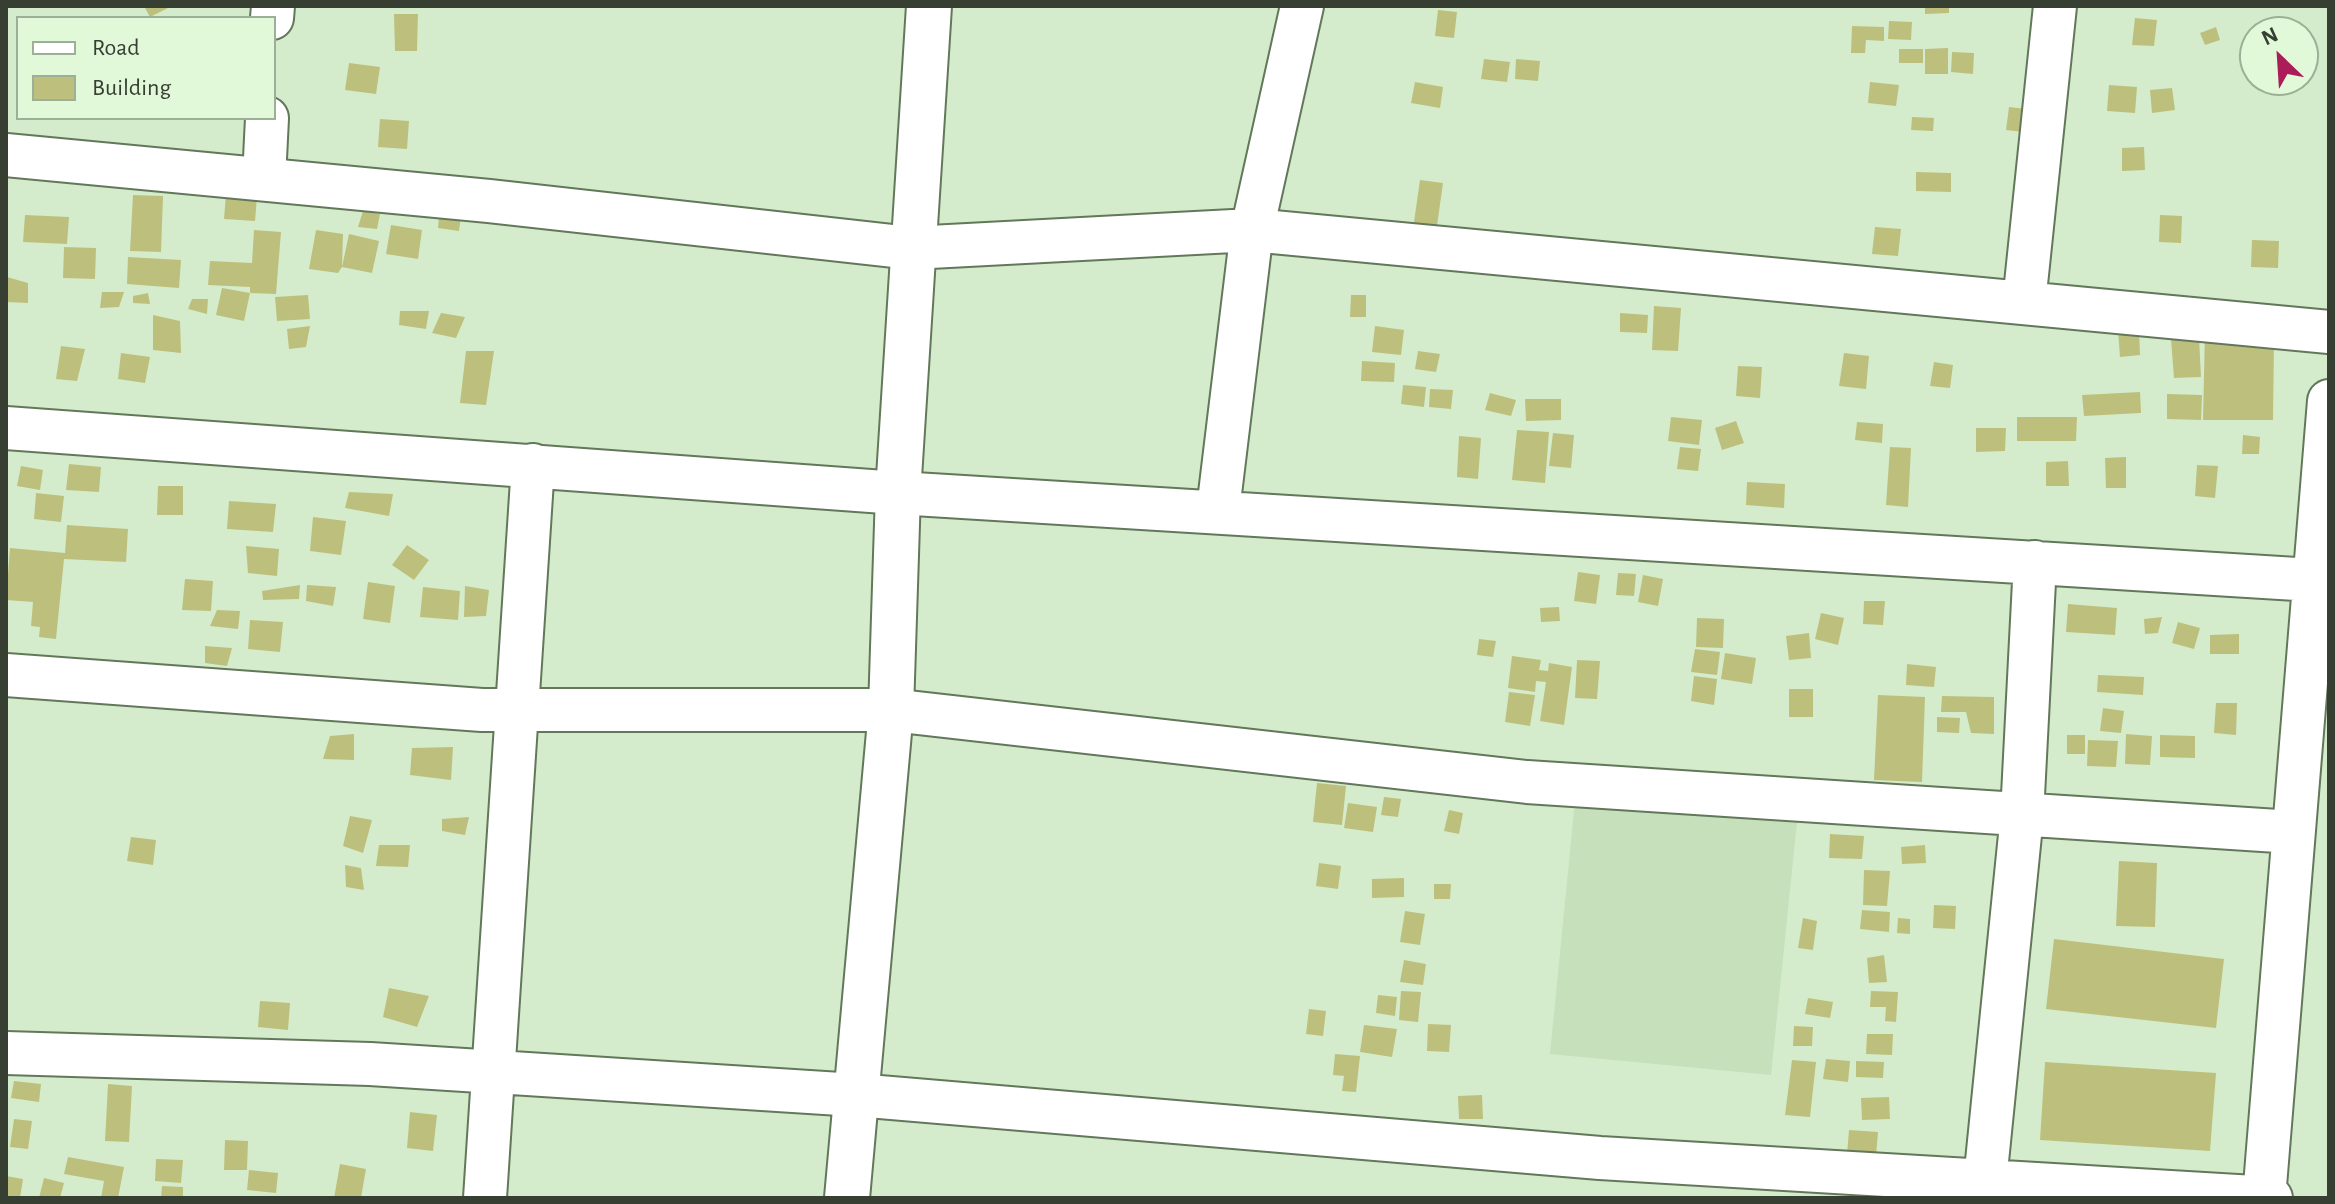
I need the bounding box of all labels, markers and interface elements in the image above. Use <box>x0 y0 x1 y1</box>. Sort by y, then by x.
legend <box>16 16 276 120</box>
north arrow <box>2239 16 2319 96</box>
text: N <box>2258 23 2281 49</box>
text: Road <box>92 36 140 60</box>
text: Building <box>92 76 171 100</box>

